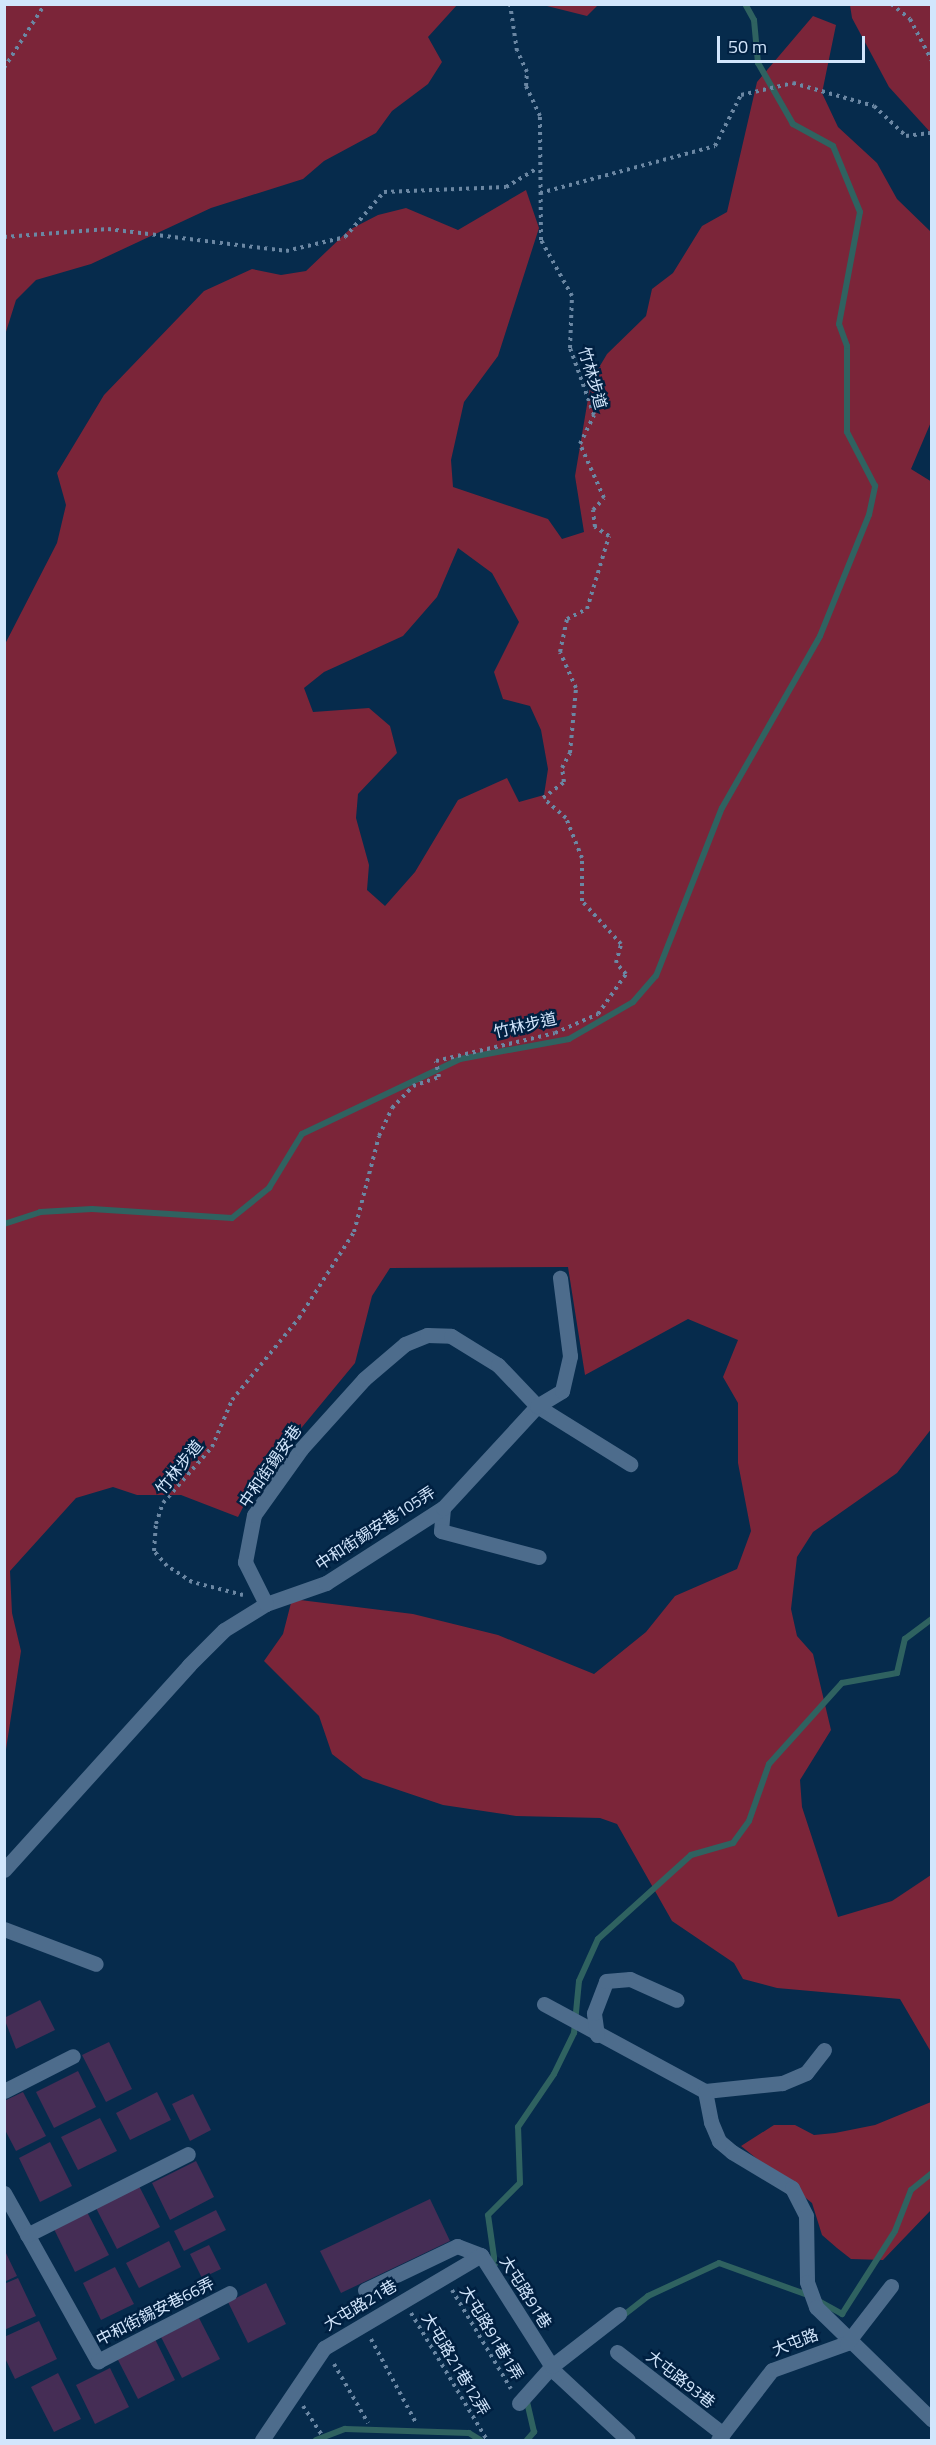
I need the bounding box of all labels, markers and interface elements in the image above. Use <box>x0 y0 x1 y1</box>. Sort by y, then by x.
scale bar <box>720 24 868 62</box>
text: 50 m <box>728 33 767 60</box>
street label: 竹林步道 <box>575 345 611 411</box>
street label: 竹林步道 <box>492 1008 558 1042</box>
street label: 中和街錫安巷 <box>235 1421 305 1511</box>
street label: 竹林步道 <box>151 1436 207 1498</box>
street label: 中和街錫安巷105弄 <box>312 1482 438 1574</box>
street label: 大屯路91巷 <box>496 2252 556 2332</box>
street label: 中和街錫安巷66弄 <box>93 2273 217 2349</box>
street label: 大屯路21巷 <box>320 2276 400 2334</box>
street label: 大屯路91巷1弄 <box>456 2282 528 2384</box>
street label: 大屯路21巷12弄 <box>418 2309 494 2419</box>
street label: 大屯路 <box>769 2324 821 2360</box>
street label: 大屯路93巷 <box>643 2346 719 2412</box>

